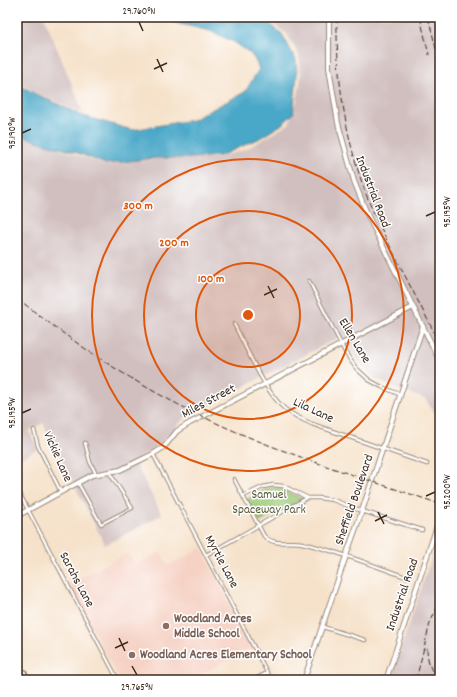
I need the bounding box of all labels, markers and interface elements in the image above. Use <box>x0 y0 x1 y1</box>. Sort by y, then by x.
text: 29.760°N <box>123 5 156 19</box>
text: 95.190°W <box>6 117 20 149</box>
street label: Industrial Road <box>350 153 394 231</box>
text: 95.195°W <box>441 196 455 228</box>
text: 300 m <box>123 198 153 215</box>
text: 200 m <box>159 235 189 252</box>
text: 100 m <box>198 271 224 288</box>
centre of rings <box>241 308 255 322</box>
street label: Ellen Lane <box>333 315 375 368</box>
street label: Miles Street <box>179 380 240 424</box>
street label: Lila Lane <box>289 393 337 429</box>
text: 95.195°W <box>6 397 20 429</box>
street label: Vickie Lane <box>37 429 77 486</box>
street label: Sheffield Boulevard <box>331 452 379 548</box>
text: 95.200°W <box>441 474 455 510</box>
park label: Samuel Spaceway Park <box>232 486 306 520</box>
street label: Myrtle Lane <box>199 532 243 592</box>
street label: Sarahs Lane <box>53 549 99 611</box>
street label: Industrial Road <box>382 556 424 634</box>
place label: Woodland Acres Middle School <box>174 610 252 644</box>
marker: Woodland Acres Middle School <box>161 621 171 631</box>
place label: Woodland Acres Elementary School <box>140 646 313 665</box>
marker: Woodland Acres Elementary School <box>127 650 137 660</box>
text: 29.765°N <box>121 681 153 695</box>

